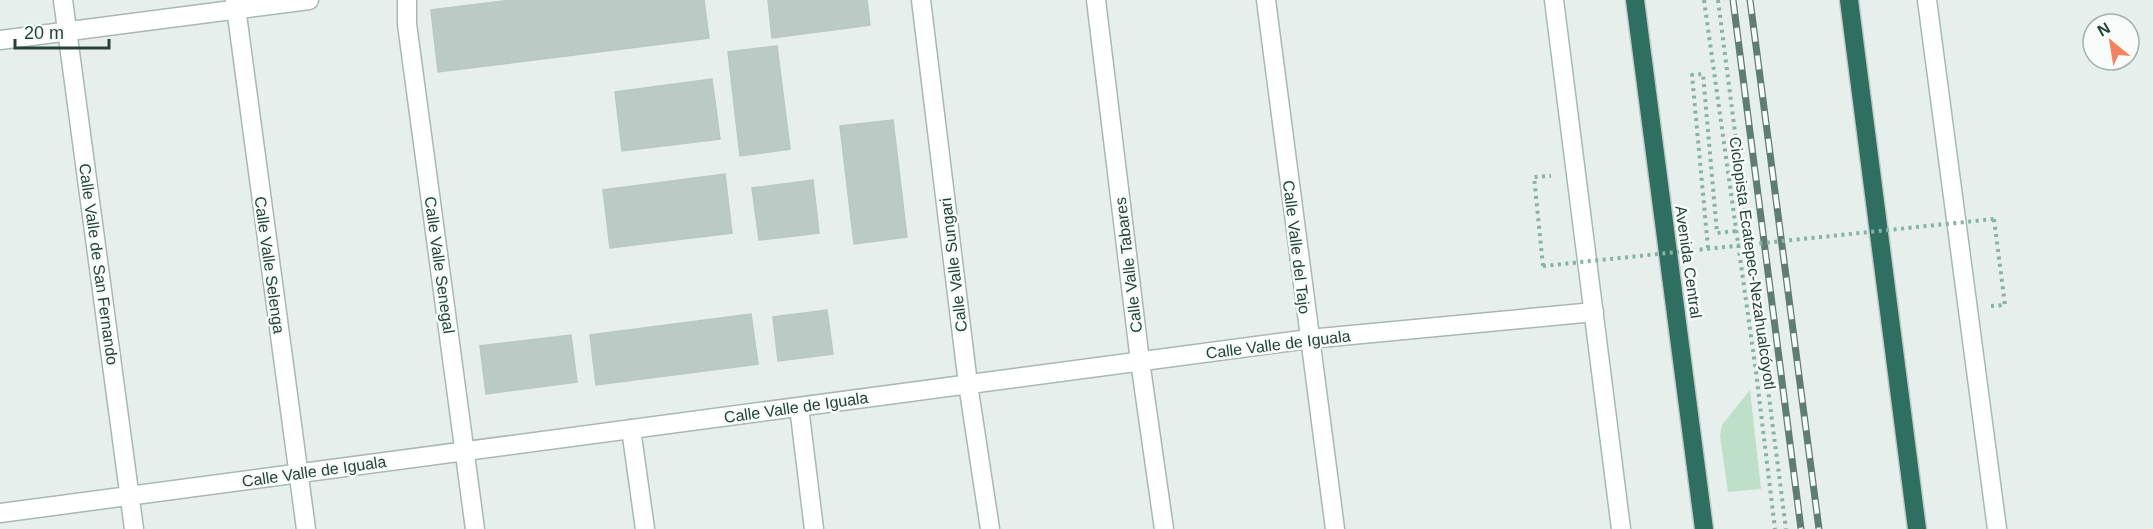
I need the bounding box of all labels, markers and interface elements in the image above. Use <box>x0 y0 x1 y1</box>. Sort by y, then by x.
scale bar <box>15 12 110 50</box>
north arrow <box>2081 12 2141 72</box>
text: N <box>2094 19 2113 40</box>
text: 20 m <box>24 23 64 43</box>
street label: Ciclopista Ecatepec-Nezahualcóyotl <box>1726 136 1779 391</box>
street label: Calle Valle de San Fernando <box>76 162 121 366</box>
street label: Calle Valle del Tajo <box>1280 179 1313 315</box>
street label: Calle Valle Selenga <box>251 195 288 335</box>
street label: Calle Valle Senegal <box>421 195 458 335</box>
street label: Calle Valle Tabares <box>1112 196 1145 334</box>
street label: Calle Valle Sungari <box>937 197 970 333</box>
street label: Avenida Central <box>1672 205 1705 319</box>
street label: Calle Valle de Iguala <box>1205 327 1351 362</box>
street label: Calle Valle de Iguala <box>723 389 869 426</box>
street label: Calle Valle de Iguala <box>241 453 387 490</box>

